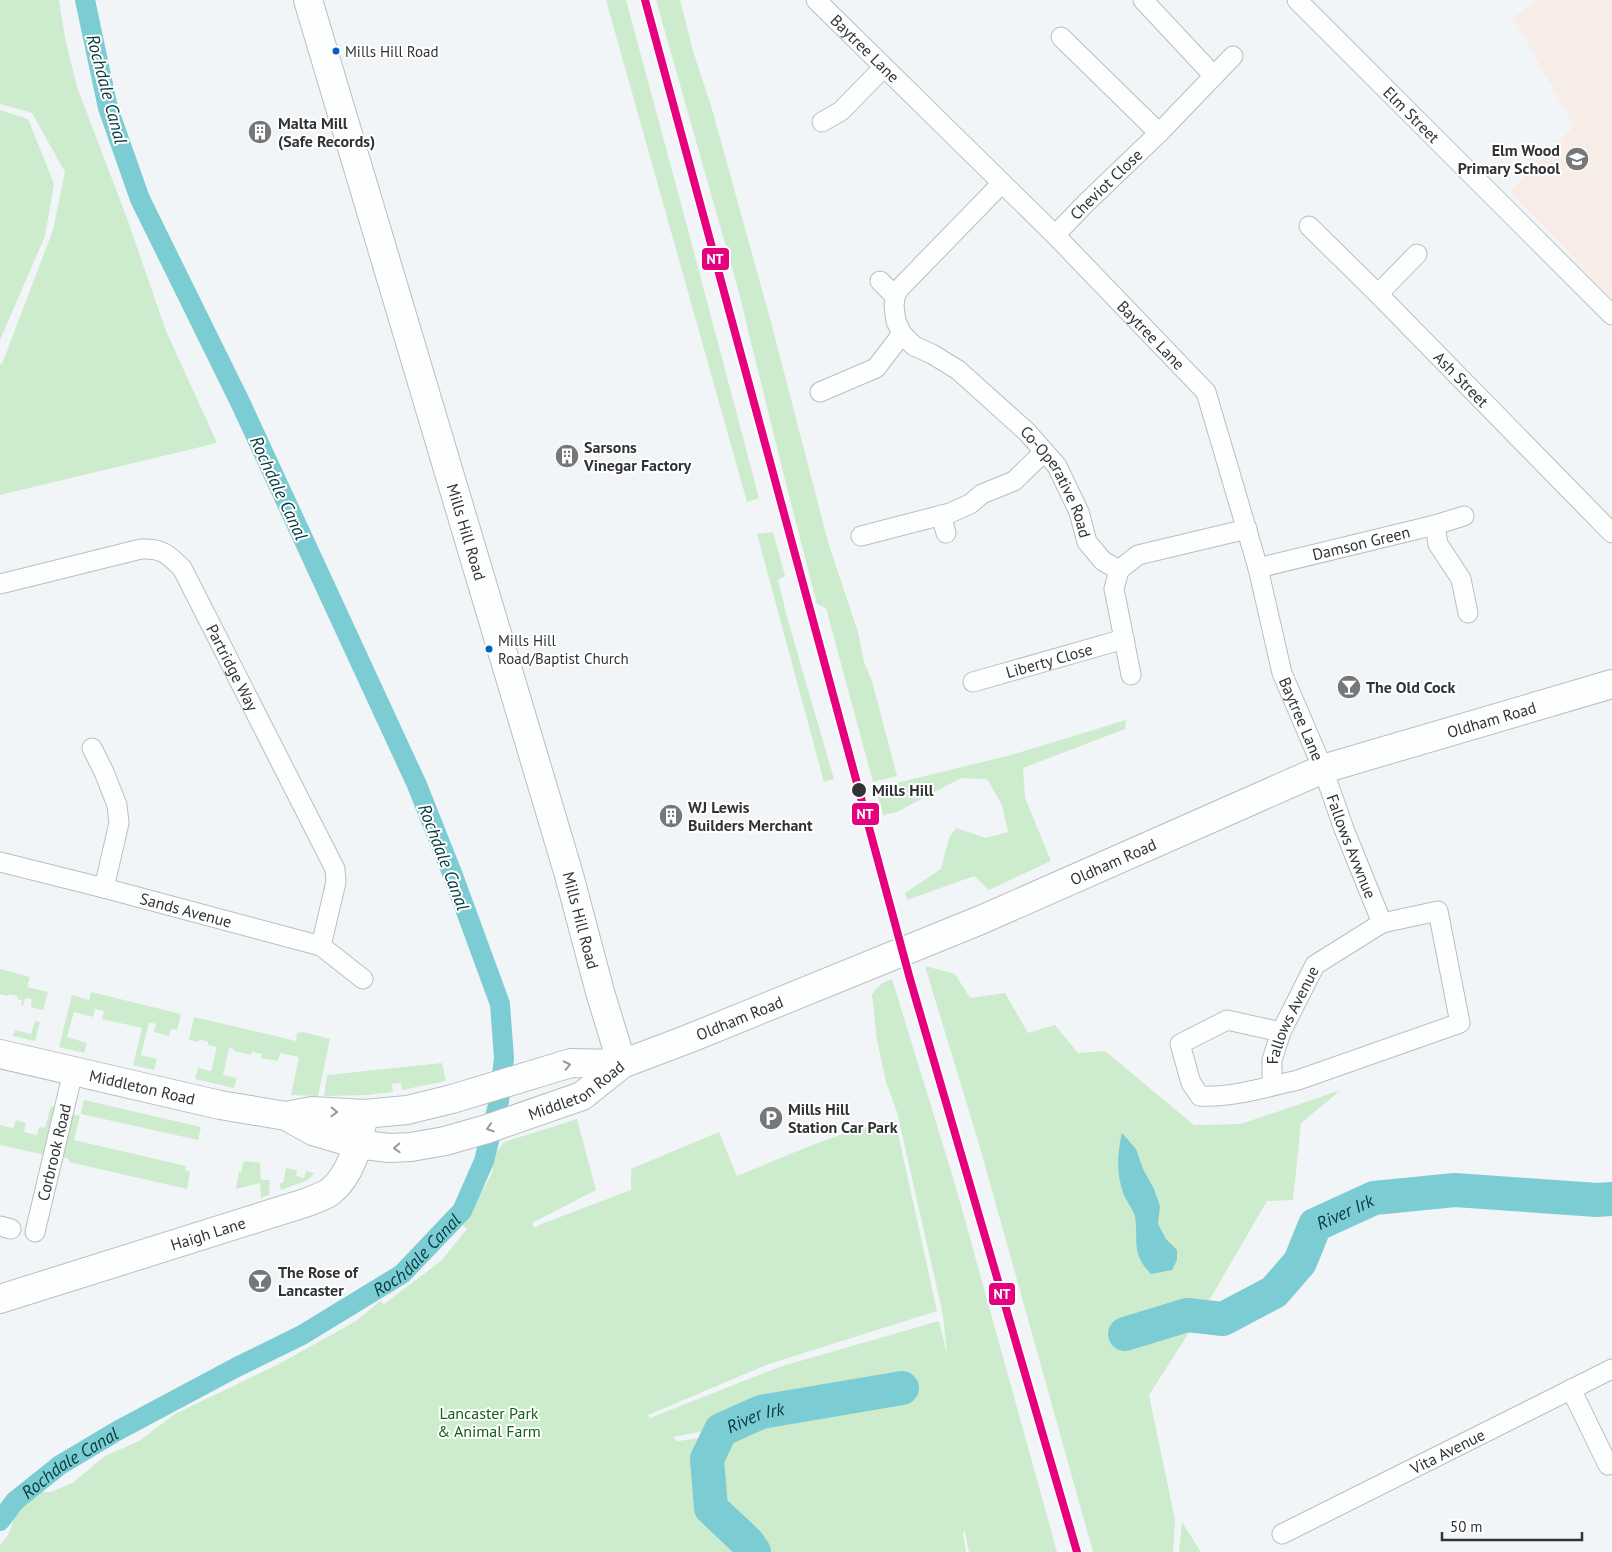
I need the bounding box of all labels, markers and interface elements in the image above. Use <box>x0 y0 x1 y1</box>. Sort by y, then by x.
street label: Baytree Lane <box>827 10 904 87</box>
water label: Rochdale Canal <box>81 32 133 146</box>
place label: Mills Hill Road <box>345 42 439 61</box>
marker: Mills Hill Road <box>331 46 341 56</box>
street label: Elm Street <box>1379 82 1444 147</box>
place label: Malta Mill (Safe Records) <box>278 113 375 151</box>
building icon: Malta Mill (Safe Records) <box>247 119 273 145</box>
place label: Elm Wood Primary School <box>1458 140 1560 178</box>
street label: Cheviot Close <box>1065 144 1146 224</box>
school or university icon: Elm Wood Primary School <box>1564 146 1590 172</box>
line badge: NT <box>701 247 730 271</box>
text: NT <box>706 250 724 268</box>
street label: Baytree Lane <box>1113 296 1189 374</box>
street label: Ash Street <box>1430 347 1493 412</box>
street label: Co-Operative Road <box>1016 421 1095 540</box>
water label: Rochdale Canal <box>245 432 313 544</box>
place label: Sarsons Vinegar Factory <box>583 437 692 475</box>
building icon: Sarsons Vinegar Factory <box>554 443 580 469</box>
street label: Mills Hill Road <box>443 481 491 583</box>
street label: Damson Green <box>1310 521 1412 564</box>
street label: Partridge Way <box>202 621 263 715</box>
place label: Mills Hill Road/Baptist Church <box>498 631 629 668</box>
street label: Liberty Close <box>1003 639 1095 682</box>
marker: Mills Hill Road/Baptist Church <box>484 644 494 654</box>
street label: Baytree Lane <box>1275 674 1328 764</box>
bar icon: The Old Cock <box>1336 674 1362 700</box>
place label: The Old Cock <box>1366 677 1456 697</box>
street label: Oldham Road <box>1444 697 1538 742</box>
place label: Mills Hill <box>872 780 934 800</box>
marker: Mills Hill <box>850 781 868 799</box>
street label: Fallows Avwnue <box>1323 791 1381 901</box>
place label: WJ Lewis Builders Merchant <box>688 797 813 835</box>
water label: Rochdale Canal <box>413 800 475 914</box>
line badge: NT <box>851 802 880 826</box>
building icon: WJ Lewis Builders Merchant <box>658 803 684 829</box>
text: NT <box>856 805 874 823</box>
street label: Oldham Road <box>1067 834 1159 889</box>
street label: Mills Hill Road <box>559 869 603 971</box>
street label: Sands Avenue <box>138 888 234 932</box>
street label: Fallows Avenue <box>1262 963 1323 1064</box>
street label: Oldham Road <box>693 991 786 1045</box>
street label: Middleton Road <box>525 1056 628 1124</box>
one-way arrow <box>562 1061 571 1071</box>
street label: Middleton Road <box>87 1065 197 1109</box>
place label: Mills Hill Station Car Park <box>788 1099 898 1137</box>
street label: Corbrook Road <box>33 1102 75 1203</box>
parking icon: Mills Hill Station Car Park <box>758 1105 784 1131</box>
one-way arrow <box>331 1107 339 1118</box>
one-way arrow <box>486 1122 495 1132</box>
one-way arrow <box>393 1142 401 1153</box>
water label: River Irk <box>1312 1188 1378 1234</box>
water label: Rochdale Canal <box>368 1208 465 1301</box>
street label: Haigh Lane <box>168 1212 248 1255</box>
place label: The Rose of Lancaster <box>278 1262 359 1300</box>
bar icon: The Rose of Lancaster <box>247 1268 273 1294</box>
line badge: NT <box>988 1282 1016 1306</box>
text: NT <box>993 1285 1011 1303</box>
water label: River Irk <box>722 1397 787 1438</box>
park label: Lancaster Park & Animal Farm <box>437 1403 541 1441</box>
water label: Rochdale Canal <box>16 1421 122 1503</box>
street label: Vita Avenue <box>1406 1424 1488 1479</box>
scale bar <box>1442 1510 1582 1542</box>
text: 50 m <box>1450 1517 1483 1536</box>

